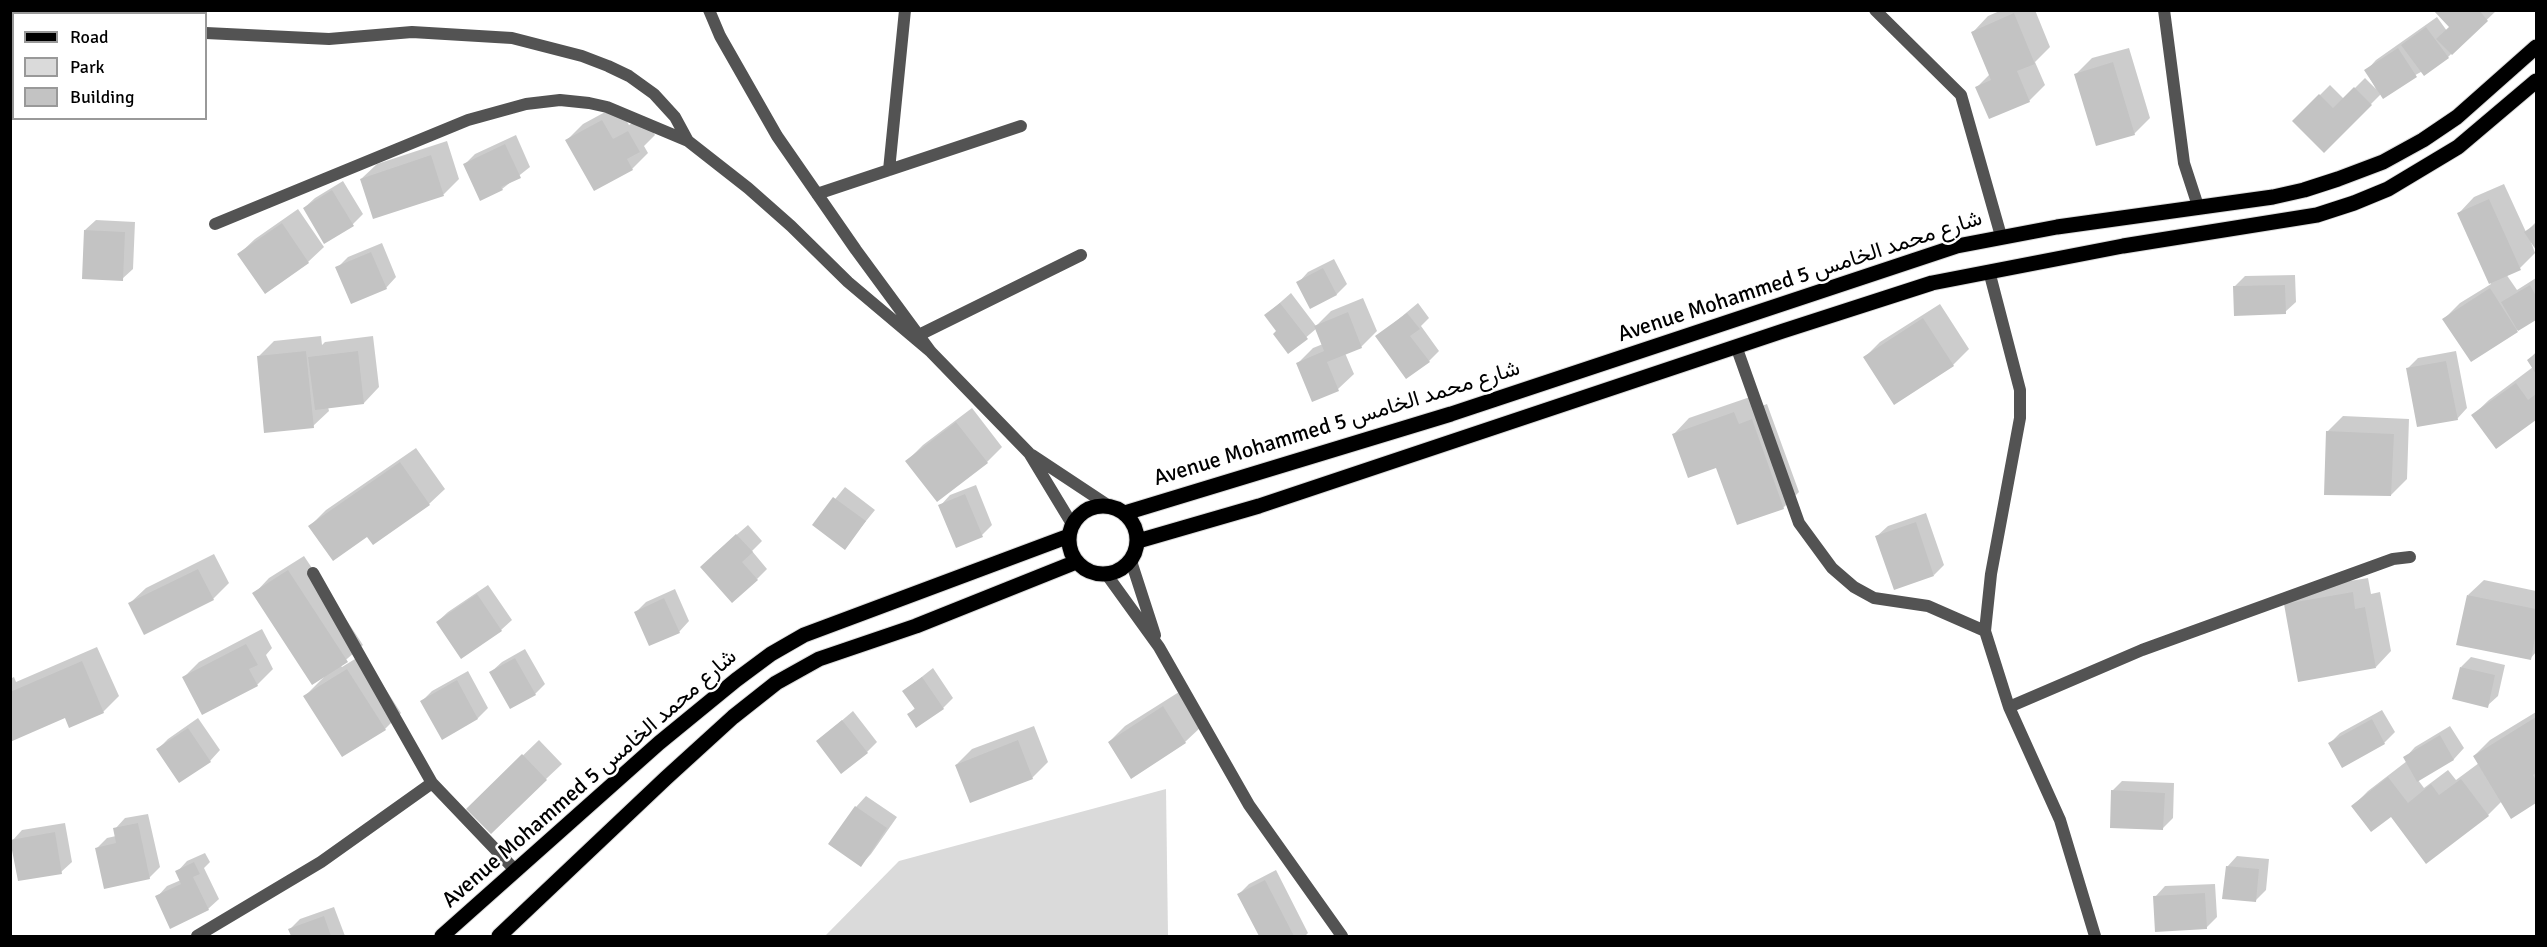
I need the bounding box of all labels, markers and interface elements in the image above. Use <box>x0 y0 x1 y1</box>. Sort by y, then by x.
legend <box>12 12 207 120</box>
text: Road <box>70 26 109 48</box>
text: Park <box>70 56 105 78</box>
text: Building <box>70 86 134 108</box>
street label: Avenue Mohammed 5 شارع محمد الخامس <box>1615 206 1985 348</box>
street label: Avenue Mohammed 5 شارع محمد الخامس <box>1151 356 1523 492</box>
street label: Avenue Mohammed 5 شارع محمد الخامس <box>437 644 743 914</box>

